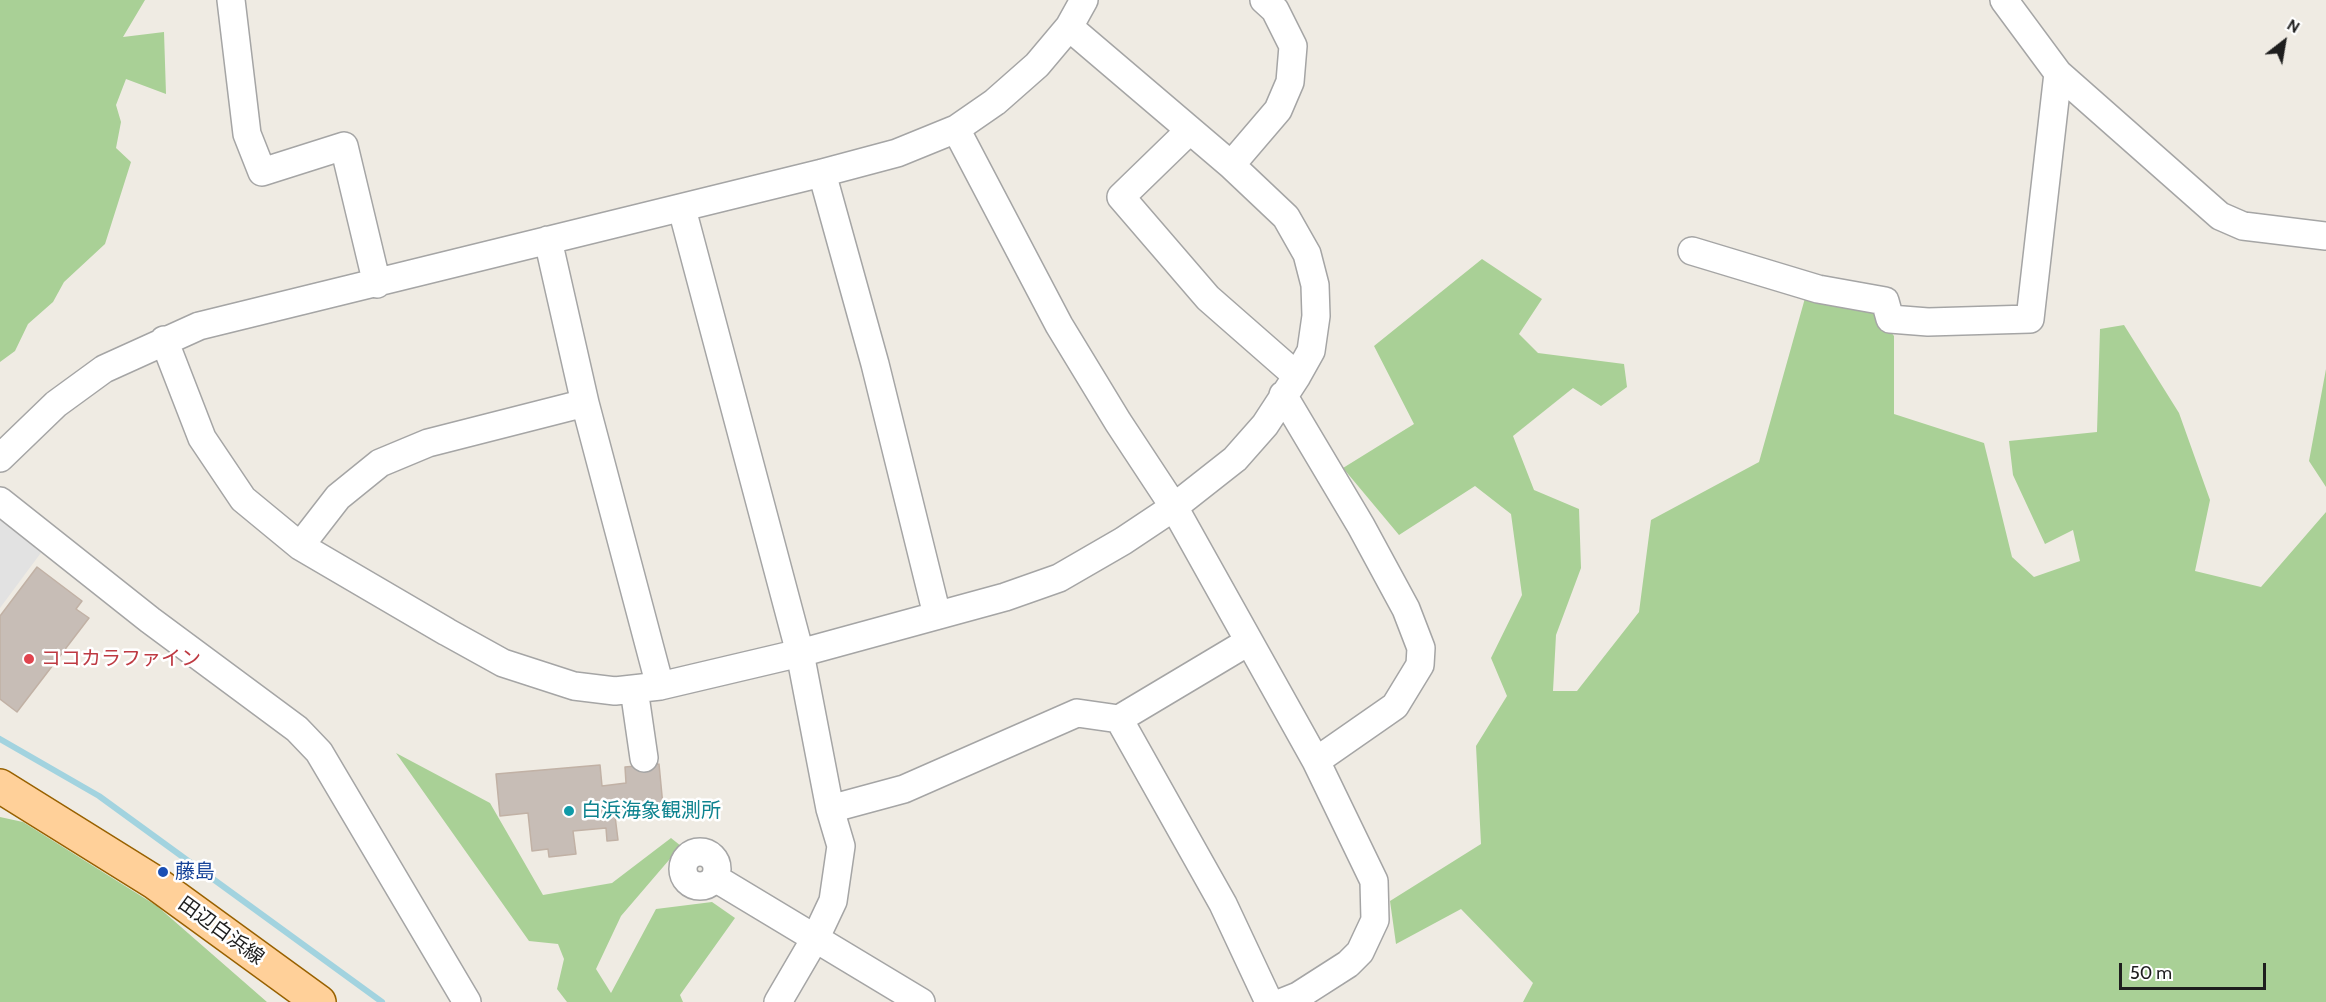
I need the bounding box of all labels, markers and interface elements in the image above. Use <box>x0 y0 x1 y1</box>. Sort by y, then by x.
north arrow <box>2254 12 2314 72</box>
text: N <box>2284 15 2303 37</box>
place label: ココカラファイン <box>41 647 201 671</box>
marker: ココカラファイン <box>22 652 36 666</box>
place label: 白浜海象観測所 <box>581 799 721 823</box>
marker: 白浜海象観測所 <box>562 804 576 818</box>
place label: 藤島 <box>175 860 215 884</box>
marker: 藤島 <box>156 865 170 879</box>
street label: 田辺白浜線 <box>173 892 269 970</box>
scale bar <box>2122 951 2269 989</box>
text: 50 m <box>2130 962 2172 984</box>

